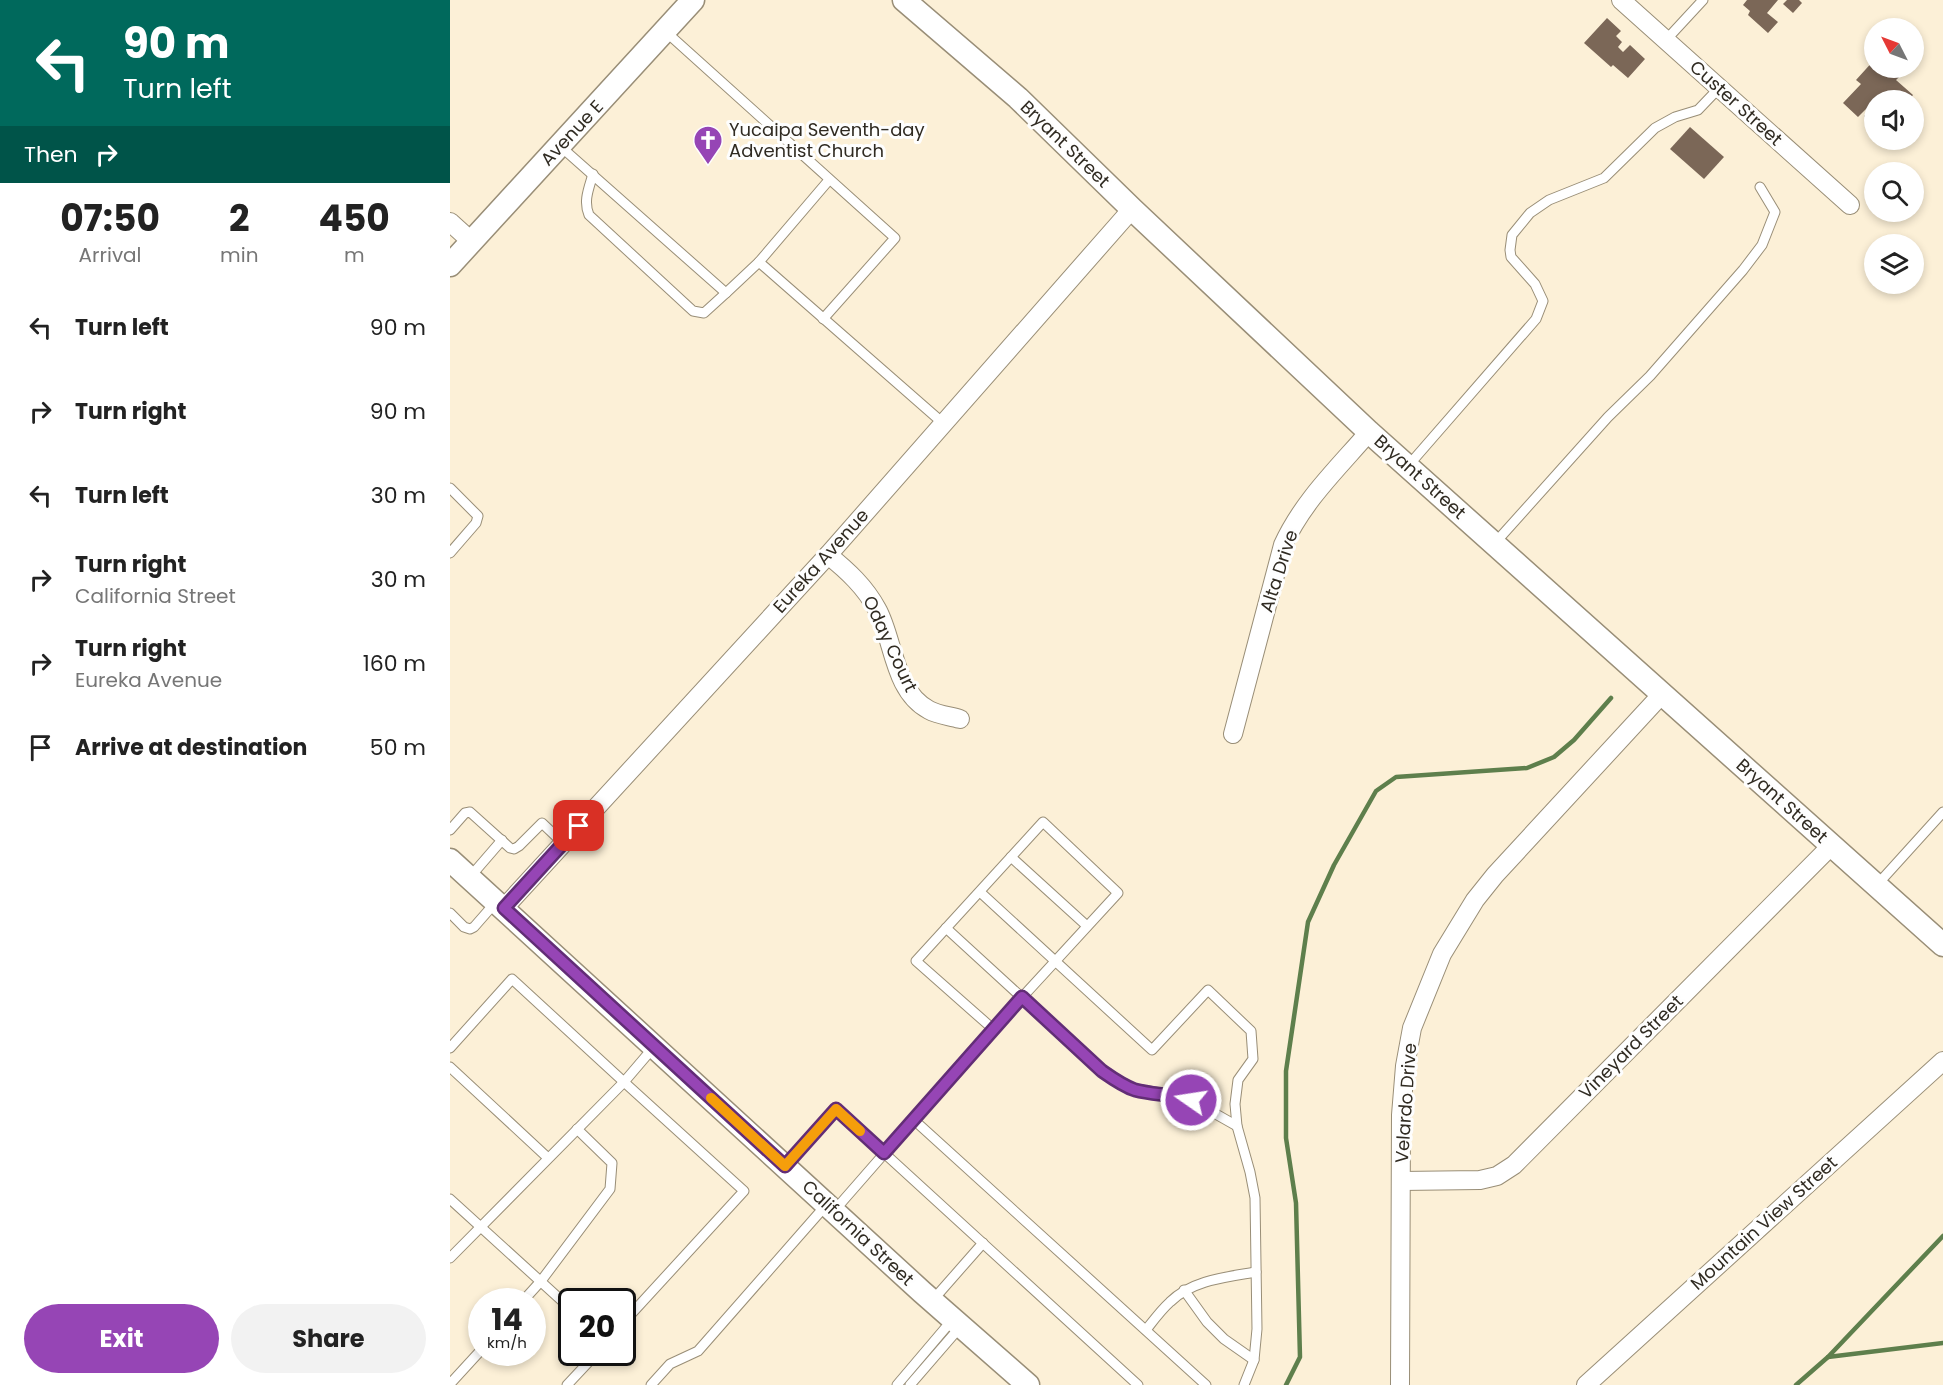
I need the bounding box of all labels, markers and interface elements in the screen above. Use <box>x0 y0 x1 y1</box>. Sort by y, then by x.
text: 90 m <box>123 14 230 73</box>
north arrow <box>1864 18 1924 78</box>
map controls <box>1864 18 1924 294</box>
icon: left <box>24 24 102 102</box>
street label: Custer Street <box>1685 54 1788 151</box>
text: Turn left <box>123 70 232 107</box>
button: sound <box>1864 90 1924 150</box>
street label: Avenue E <box>535 94 609 171</box>
street label: Bryant Street <box>1015 94 1116 193</box>
place label: Yucaipa Seventh-day Adventist Church <box>729 117 925 163</box>
church icon: Yucaipa Seventh-day Adventist Church <box>692 124 724 166</box>
icon: right <box>90 138 123 171</box>
text: Then <box>24 139 78 170</box>
button: search <box>1864 162 1924 222</box>
text: 07:50 <box>60 193 160 244</box>
text: 2 <box>229 193 250 244</box>
text: 450 <box>319 193 390 244</box>
button: layers <box>1864 234 1924 294</box>
text: Arrival <box>79 241 142 269</box>
text: min <box>220 241 258 269</box>
text: m <box>344 241 365 269</box>
icon: left <box>24 311 57 344</box>
text: Turn left <box>75 312 169 343</box>
text: 90 m <box>370 312 426 343</box>
icon: right <box>24 395 57 428</box>
text: Turn right <box>75 396 186 427</box>
text: 90 m <box>370 396 426 427</box>
street label: Bryant Street <box>1369 429 1472 525</box>
icon: left <box>24 479 57 512</box>
text: Turn left <box>75 480 169 511</box>
text: 30 m <box>371 480 426 511</box>
street label: Eureka Avenue <box>767 503 874 618</box>
street label: Alta Drive <box>1253 526 1304 615</box>
text: Turn right <box>75 549 186 580</box>
icon: right <box>24 563 57 596</box>
text: 30 m <box>371 564 426 595</box>
text: California Street <box>75 582 236 610</box>
street label: Oday Court <box>857 592 924 696</box>
text: Turn right <box>75 633 186 664</box>
icon: right <box>24 647 57 680</box>
text: 160 m <box>363 648 426 679</box>
text: Eureka Avenue <box>75 666 222 694</box>
icon: arrive <box>24 731 57 764</box>
text: Arrive at destination <box>75 732 307 763</box>
text: 50 m <box>370 732 426 763</box>
street label: Bryant Street <box>1731 753 1834 849</box>
pin <box>553 800 604 851</box>
icon: arrive <box>562 809 595 842</box>
street label: Vineyard Street <box>1573 989 1688 1104</box>
street label: Velardo Drive <box>1389 1042 1422 1164</box>
position arrow <box>1159 1068 1223 1132</box>
street label: Mountain View Street <box>1685 1150 1842 1295</box>
street label: California Street <box>797 1174 920 1291</box>
speed limit sign: 20 <box>558 1288 636 1366</box>
text: 14 <box>491 1298 523 1341</box>
button: Exit <box>24 1304 219 1373</box>
button: Share <box>231 1304 426 1373</box>
text: km/h <box>487 1332 527 1353</box>

